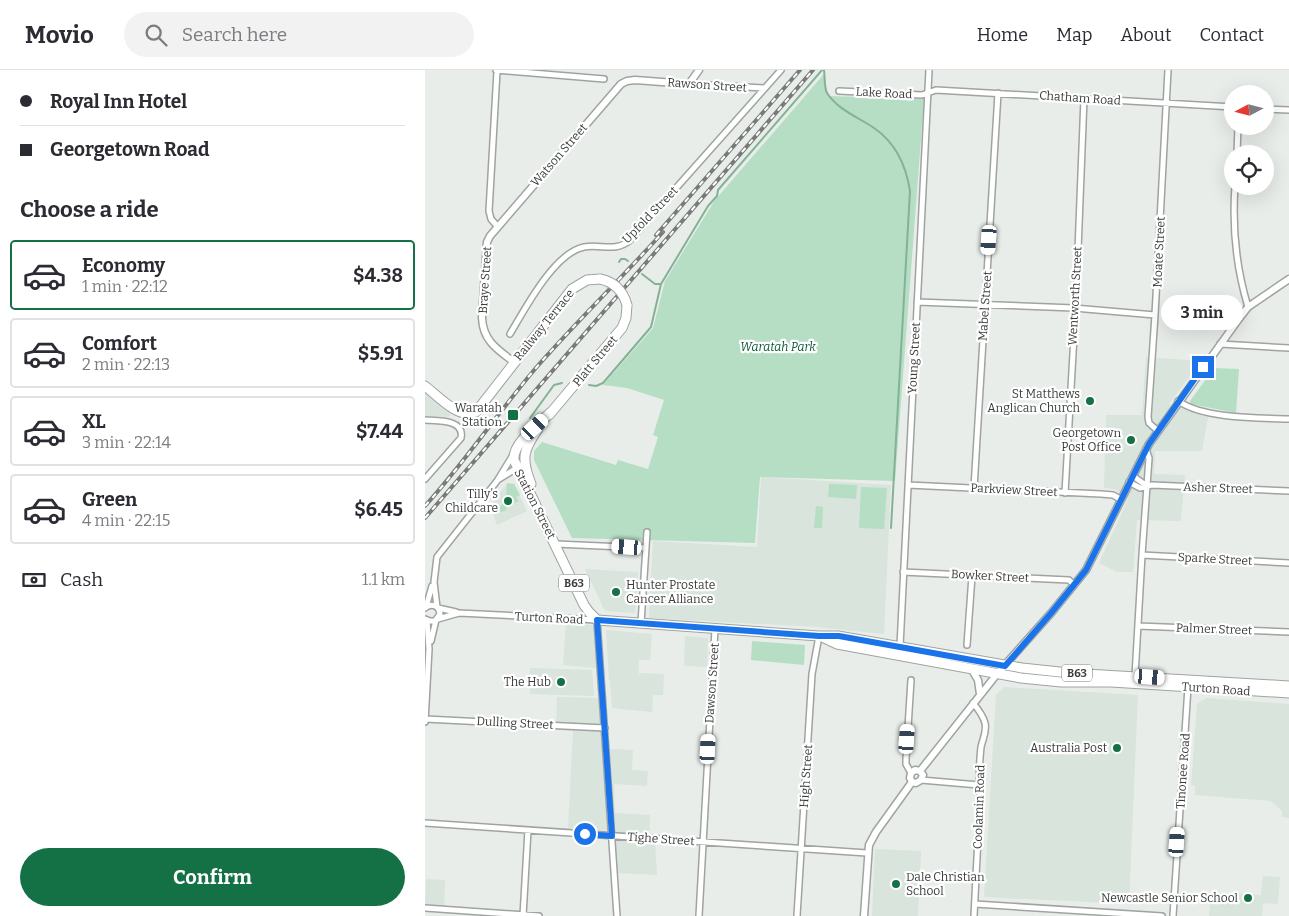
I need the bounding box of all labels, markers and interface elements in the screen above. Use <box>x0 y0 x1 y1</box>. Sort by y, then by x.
search box <box>124 12 474 57</box>
text: Movio <box>25 21 94 49</box>
icon: search <box>142 21 170 49</box>
text: Search here <box>182 23 287 46</box>
text: Home <box>977 24 1028 46</box>
text: Map <box>1056 24 1092 46</box>
text: About <box>1120 24 1171 46</box>
text: Contact <box>1199 24 1264 46</box>
street label: Rawson Street <box>667 75 748 95</box>
street label: Lake Road <box>855 85 913 101</box>
north arrow <box>1224 85 1274 135</box>
map controls <box>1224 85 1274 195</box>
street label: Chatham Road <box>1039 88 1121 108</box>
text: Royal Inn Hotel <box>50 90 187 113</box>
street label: Watson Street <box>528 120 590 189</box>
text: Georgetown Road <box>50 138 209 161</box>
button: locate <box>1224 145 1274 195</box>
street label: Upfold Street <box>619 183 681 246</box>
text: Choose a ride <box>20 196 159 223</box>
street label: Moate Street <box>1150 216 1168 288</box>
car <box>980 225 997 255</box>
street label: Braye Street <box>476 245 494 314</box>
street label: Wentworth Street <box>1065 245 1085 346</box>
icon: car <box>22 253 67 298</box>
text: Economy <box>82 254 165 277</box>
text: $4.38 <box>353 264 403 287</box>
street label: Mabel Street <box>976 270 994 342</box>
text: 1 min · 22:12 <box>82 277 168 296</box>
street label: Railway Terrace <box>511 287 577 363</box>
callout: 3 min <box>1162 294 1244 330</box>
text: 3 min <box>1181 303 1223 322</box>
street label: Young Street <box>905 321 923 394</box>
icon: car <box>22 331 67 376</box>
text: Comfort <box>82 332 157 355</box>
street label: Platt Street <box>570 332 621 389</box>
park label: Waratah Park <box>740 340 816 354</box>
text: $5.91 <box>358 342 403 365</box>
text: 2 min · 22:13 <box>82 355 170 374</box>
route end <box>1192 356 1214 378</box>
place label: St Matthews Anglican Church <box>987 387 1081 415</box>
marker: St Matthews Anglican Church <box>1084 395 1096 407</box>
place label: Waratah Station <box>454 401 503 429</box>
marker: Waratah Station <box>506 408 520 422</box>
icon: car <box>22 409 67 454</box>
text: XL <box>82 410 106 433</box>
car <box>518 411 551 443</box>
text: $7.44 <box>356 420 403 443</box>
place label: Georgetown Post Office <box>1053 426 1121 454</box>
text: 3 min · 22:14 <box>82 433 171 452</box>
marker: Georgetown Post Office <box>1125 434 1137 446</box>
street label: Station Street <box>511 467 559 542</box>
street label: Asher Street <box>1183 480 1254 496</box>
street label: Parkview Street <box>970 481 1059 499</box>
icon: car <box>22 487 67 532</box>
place label: Tilly’s Childcare <box>445 487 498 515</box>
text: Green <box>82 488 137 511</box>
marker: Tilly’s Childcare <box>502 495 514 507</box>
text: $6.45 <box>354 498 403 521</box>
text: 4 min · 22:15 <box>82 511 170 530</box>
car <box>611 538 642 556</box>
street label: Sparke Street <box>1177 550 1253 568</box>
icon: cash <box>20 566 48 594</box>
street label: Bowker Street <box>951 567 1030 585</box>
text: Cash <box>60 568 103 591</box>
text: 1.1 km <box>362 570 405 589</box>
road number: B63 <box>559 574 589 592</box>
place label: Hunter Prostate Cancer Alliance <box>626 578 715 606</box>
marker: Hunter Prostate Cancer Alliance <box>610 586 622 598</box>
street label: Turton Road <box>514 609 584 627</box>
street label: Palmer Street <box>1176 621 1253 637</box>
street label: Dawson Street <box>702 642 722 724</box>
road number: B63 <box>1062 664 1092 682</box>
car <box>1134 668 1165 686</box>
place label: The Hub <box>504 675 551 689</box>
marker: The Hub <box>555 676 567 688</box>
street label: Turton Road <box>1181 680 1251 698</box>
street label: Dulling Street <box>476 714 554 732</box>
car <box>898 724 915 754</box>
street label: Tinonee Road <box>1173 733 1193 809</box>
car <box>699 734 716 764</box>
place label: Australia Post <box>1030 741 1108 755</box>
marker: Australia Post <box>1111 742 1123 754</box>
street label: High Street <box>797 743 815 808</box>
street label: Coolamin Road <box>971 765 987 849</box>
route start <box>574 823 596 845</box>
car <box>1168 827 1185 857</box>
street label: Tighe Street <box>627 830 696 848</box>
button: Confirm <box>20 848 405 906</box>
place label: Dale Christian School <box>906 870 985 898</box>
marker: Dale Christian School <box>890 878 902 890</box>
place label: Newcastle Senior School <box>1101 891 1239 905</box>
marker: Newcastle Senior School <box>1242 892 1254 904</box>

